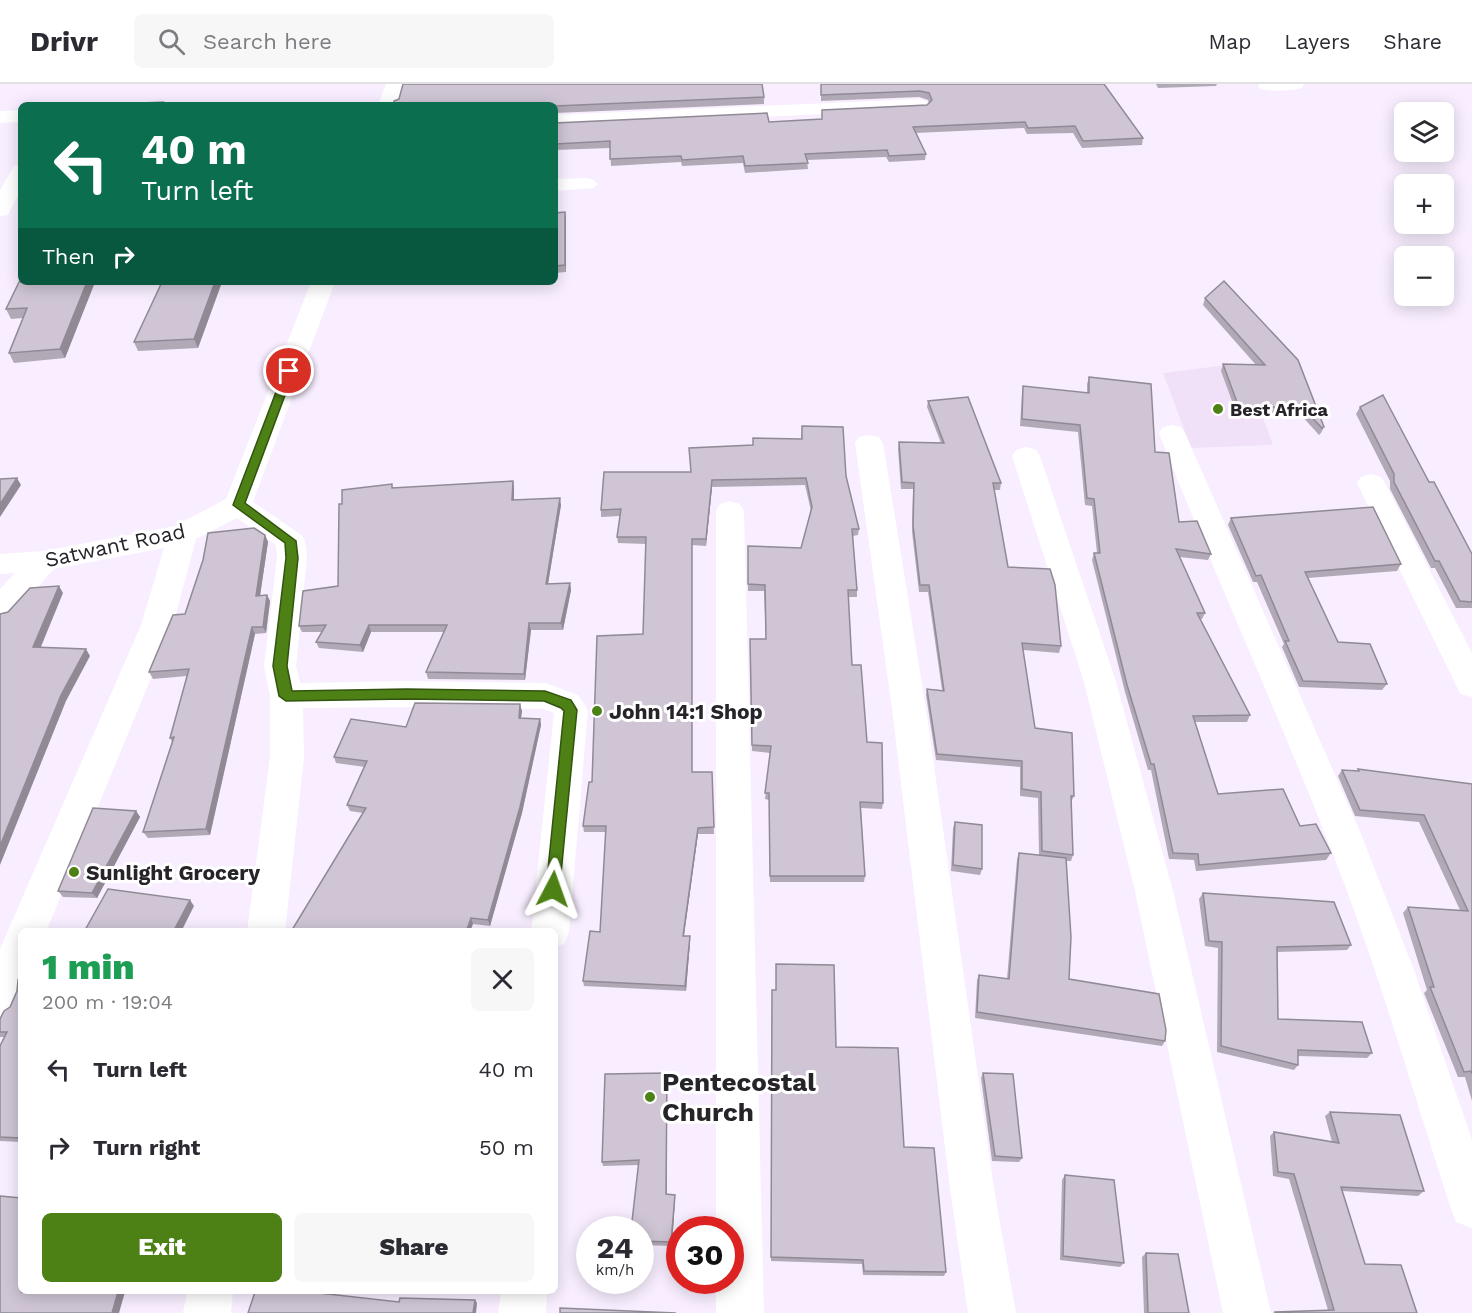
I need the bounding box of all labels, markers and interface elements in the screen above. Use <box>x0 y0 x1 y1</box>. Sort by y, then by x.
search box <box>134 14 554 68</box>
text: Drivr <box>30 25 98 58</box>
icon: search <box>155 25 188 58</box>
text: Search here <box>203 29 332 54</box>
text: Map <box>1208 29 1251 54</box>
text: Layers <box>1284 29 1350 54</box>
text: Share <box>1383 29 1442 54</box>
map controls <box>1394 102 1454 306</box>
button: layers <box>1394 102 1454 162</box>
text: 40 m <box>141 125 247 174</box>
icon: left <box>42 126 120 204</box>
button: + <box>1394 174 1454 234</box>
text: Turn left <box>141 175 253 207</box>
icon: right <box>107 240 140 273</box>
text: Then <box>42 244 95 269</box>
button: − <box>1394 246 1454 306</box>
pin <box>263 345 314 396</box>
icon: arrive <box>272 354 305 387</box>
place label: Best Africa <box>1230 399 1329 420</box>
marker: Best Africa <box>1211 402 1225 416</box>
street label: Satwant Road <box>43 518 187 572</box>
place label: John 14:1 Shop <box>609 699 763 724</box>
marker: John 14:1 Shop <box>590 704 604 718</box>
position arrow <box>521 857 585 921</box>
place label: Sunlight Grocery <box>86 860 260 885</box>
marker: Sunlight Grocery <box>67 865 81 879</box>
text: 1 min <box>42 946 135 988</box>
button: close <box>471 948 534 1011</box>
text: 200 m · 19:04 <box>42 990 173 1014</box>
icon: left <box>42 1053 75 1086</box>
text: Turn left <box>93 1057 187 1082</box>
text: 40 m <box>478 1057 534 1082</box>
place label: Pentecostal Church <box>662 1067 816 1127</box>
marker: Pentecostal Church <box>643 1090 657 1104</box>
icon: right <box>42 1131 75 1164</box>
text: Turn right <box>93 1135 200 1160</box>
text: 50 m <box>479 1135 534 1160</box>
button: Exit <box>42 1213 282 1282</box>
button: Share <box>294 1213 534 1282</box>
speed limit sign: 30 <box>666 1216 744 1294</box>
text: 24 <box>597 1230 633 1265</box>
text: km/h <box>596 1261 634 1279</box>

